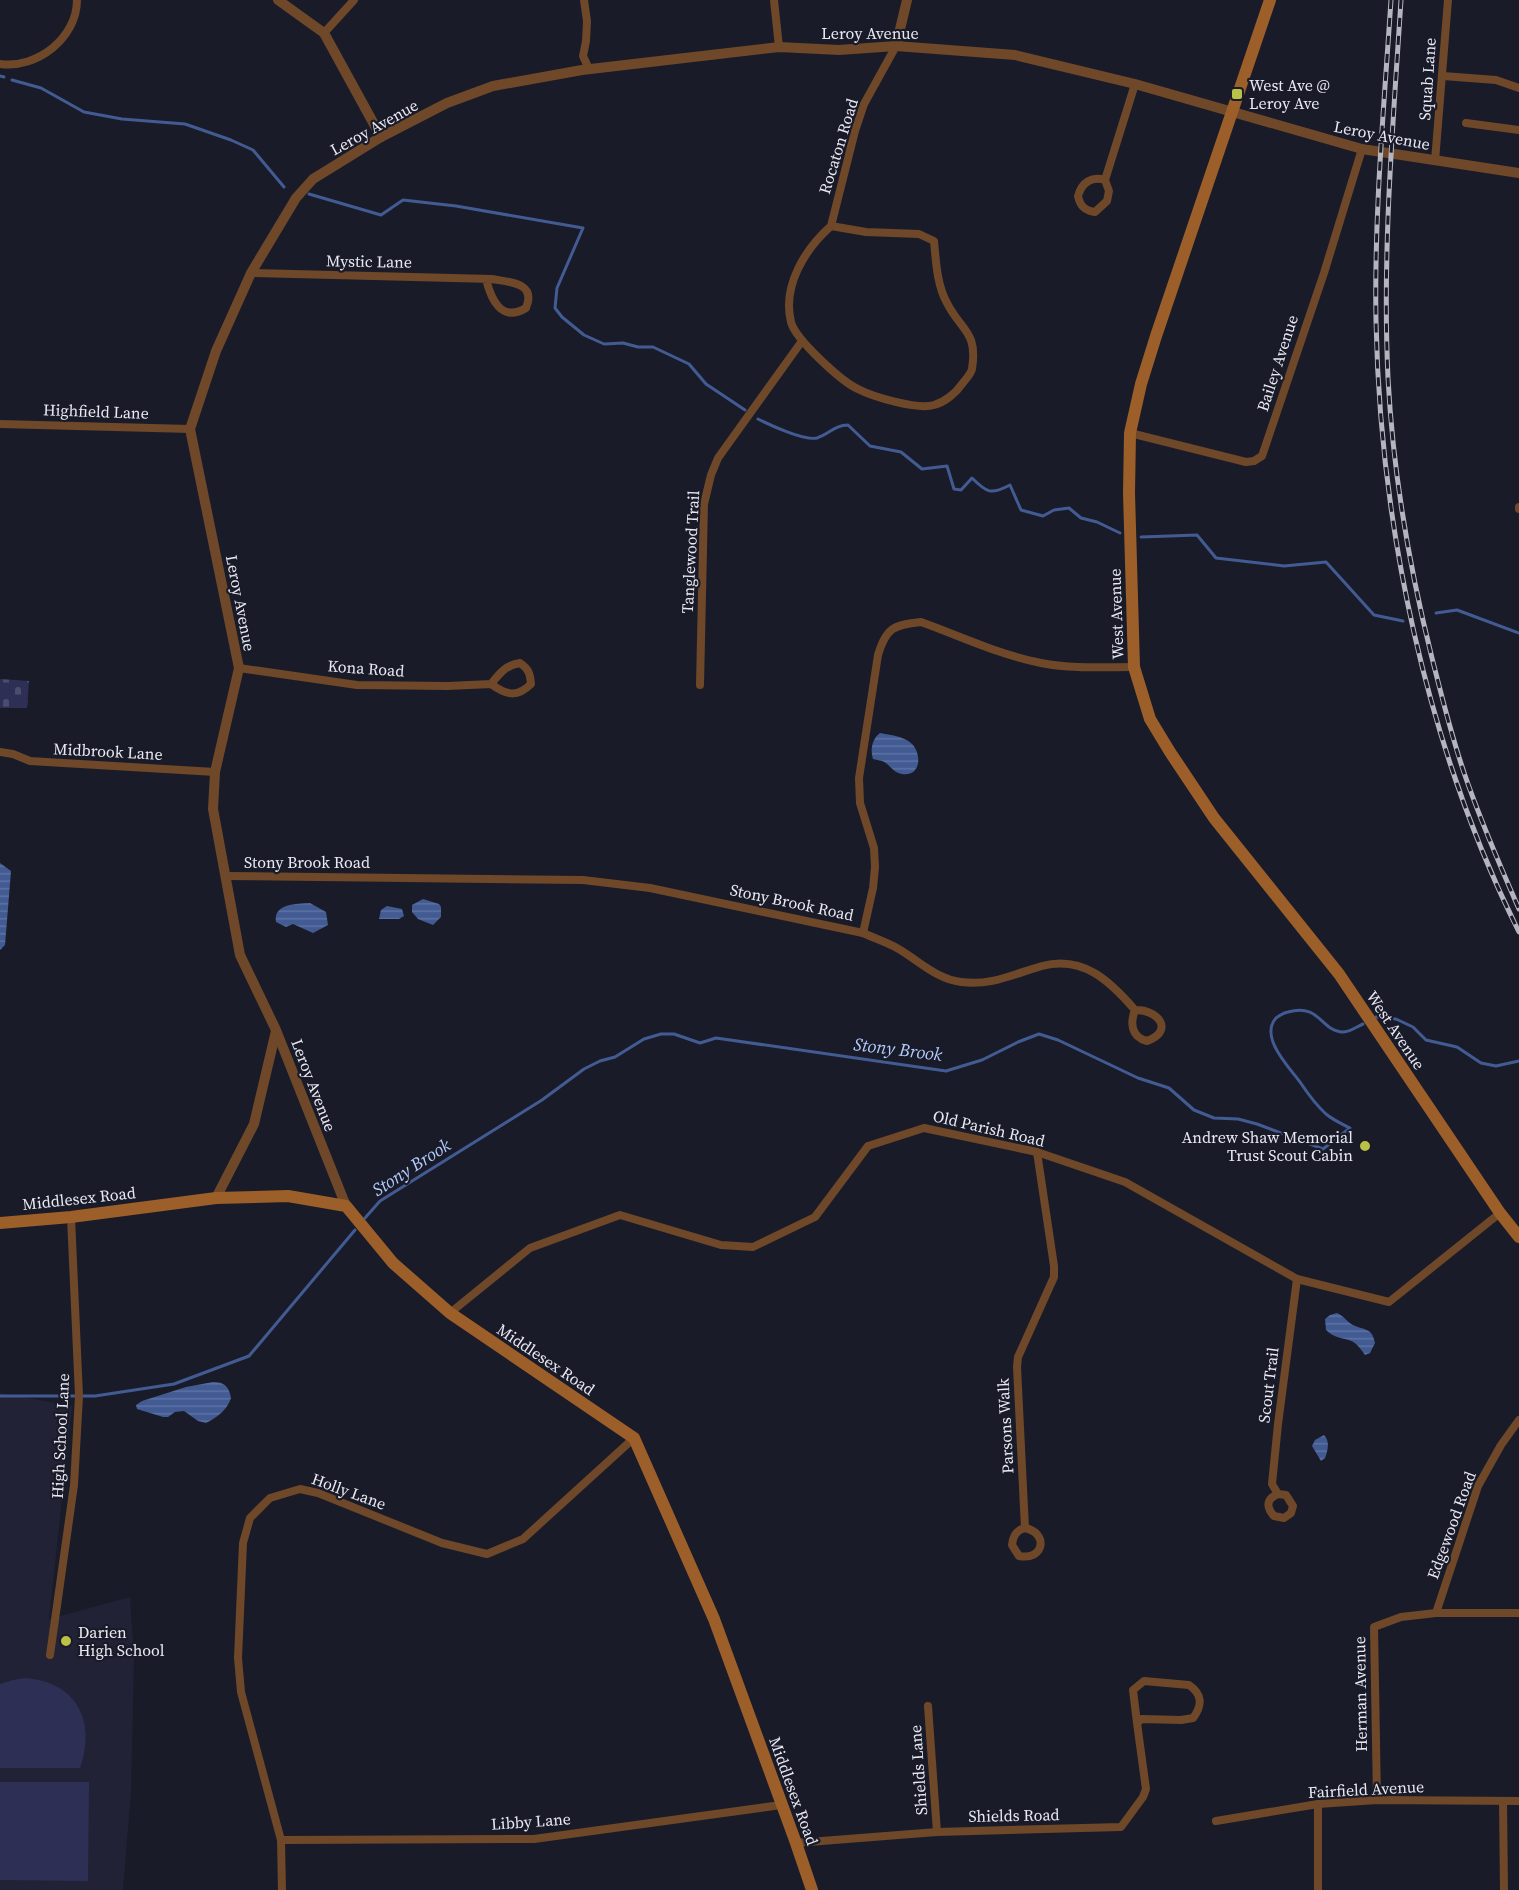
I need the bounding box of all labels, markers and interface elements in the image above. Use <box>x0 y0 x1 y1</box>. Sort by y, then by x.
street label: Leroy Avenue <box>821 22 919 44</box>
street label: Squab Lane <box>1413 37 1441 121</box>
place label: West Ave @ Leroy Ave <box>1249 74 1330 114</box>
marker: West Ave @ Leroy Ave <box>1230 87 1244 101</box>
street label: Leroy Avenue <box>326 94 422 160</box>
street label: Rocaton Road <box>813 96 863 196</box>
street label: Leroy Avenue <box>1332 115 1432 155</box>
street label: Mystic Lane <box>326 249 412 273</box>
street label: Bailey Avenue <box>1251 312 1303 414</box>
street label: Highfield Lane <box>43 398 149 424</box>
street label: Tanglewood Trail <box>676 490 704 614</box>
street label: Leroy Avenue <box>221 553 261 653</box>
street label: West Avenue <box>1103 568 1129 660</box>
street label: Kona Road <box>327 654 405 682</box>
street label: Midbrook Lane <box>53 737 163 765</box>
street label: Stony Brook Road <box>244 851 370 873</box>
street label: Stony Brook Road <box>728 878 856 926</box>
street label: West Avenue <box>1361 986 1431 1074</box>
water label: Stony Brook <box>852 1031 944 1067</box>
street label: Leroy Avenue <box>286 1036 342 1134</box>
street label: Old Parish Road <box>931 1104 1047 1152</box>
place label: Andrew Shaw Memorial Trust Scout Cabin <box>1182 1126 1353 1166</box>
water label: Stony Brook <box>367 1132 456 1202</box>
marker: Andrew Shaw Memorial Trust Scout Cabin <box>1358 1139 1372 1153</box>
street label: Middlesex Road <box>21 1181 137 1215</box>
street label: Middlesex Road <box>493 1318 599 1400</box>
street label: Scout Trail <box>1252 1346 1284 1424</box>
street label: High School Lane <box>46 1373 74 1499</box>
street label: Parsons Walk <box>991 1377 1018 1474</box>
street label: Holly Lane <box>309 1467 389 1515</box>
street label: Edgewood Road <box>1421 1468 1481 1582</box>
place label: Darien High School <box>78 1621 165 1661</box>
marker: Darien High School <box>59 1634 73 1648</box>
street label: Herman Avenue <box>1348 1636 1372 1752</box>
street label: Shields Lane <box>904 1724 932 1816</box>
street label: Middlesex Road <box>764 1734 824 1848</box>
street label: Fairfield Avenue <box>1307 1775 1425 1803</box>
street label: Shields Road <box>968 1803 1060 1827</box>
street label: Libby Lane <box>490 1807 572 1835</box>

